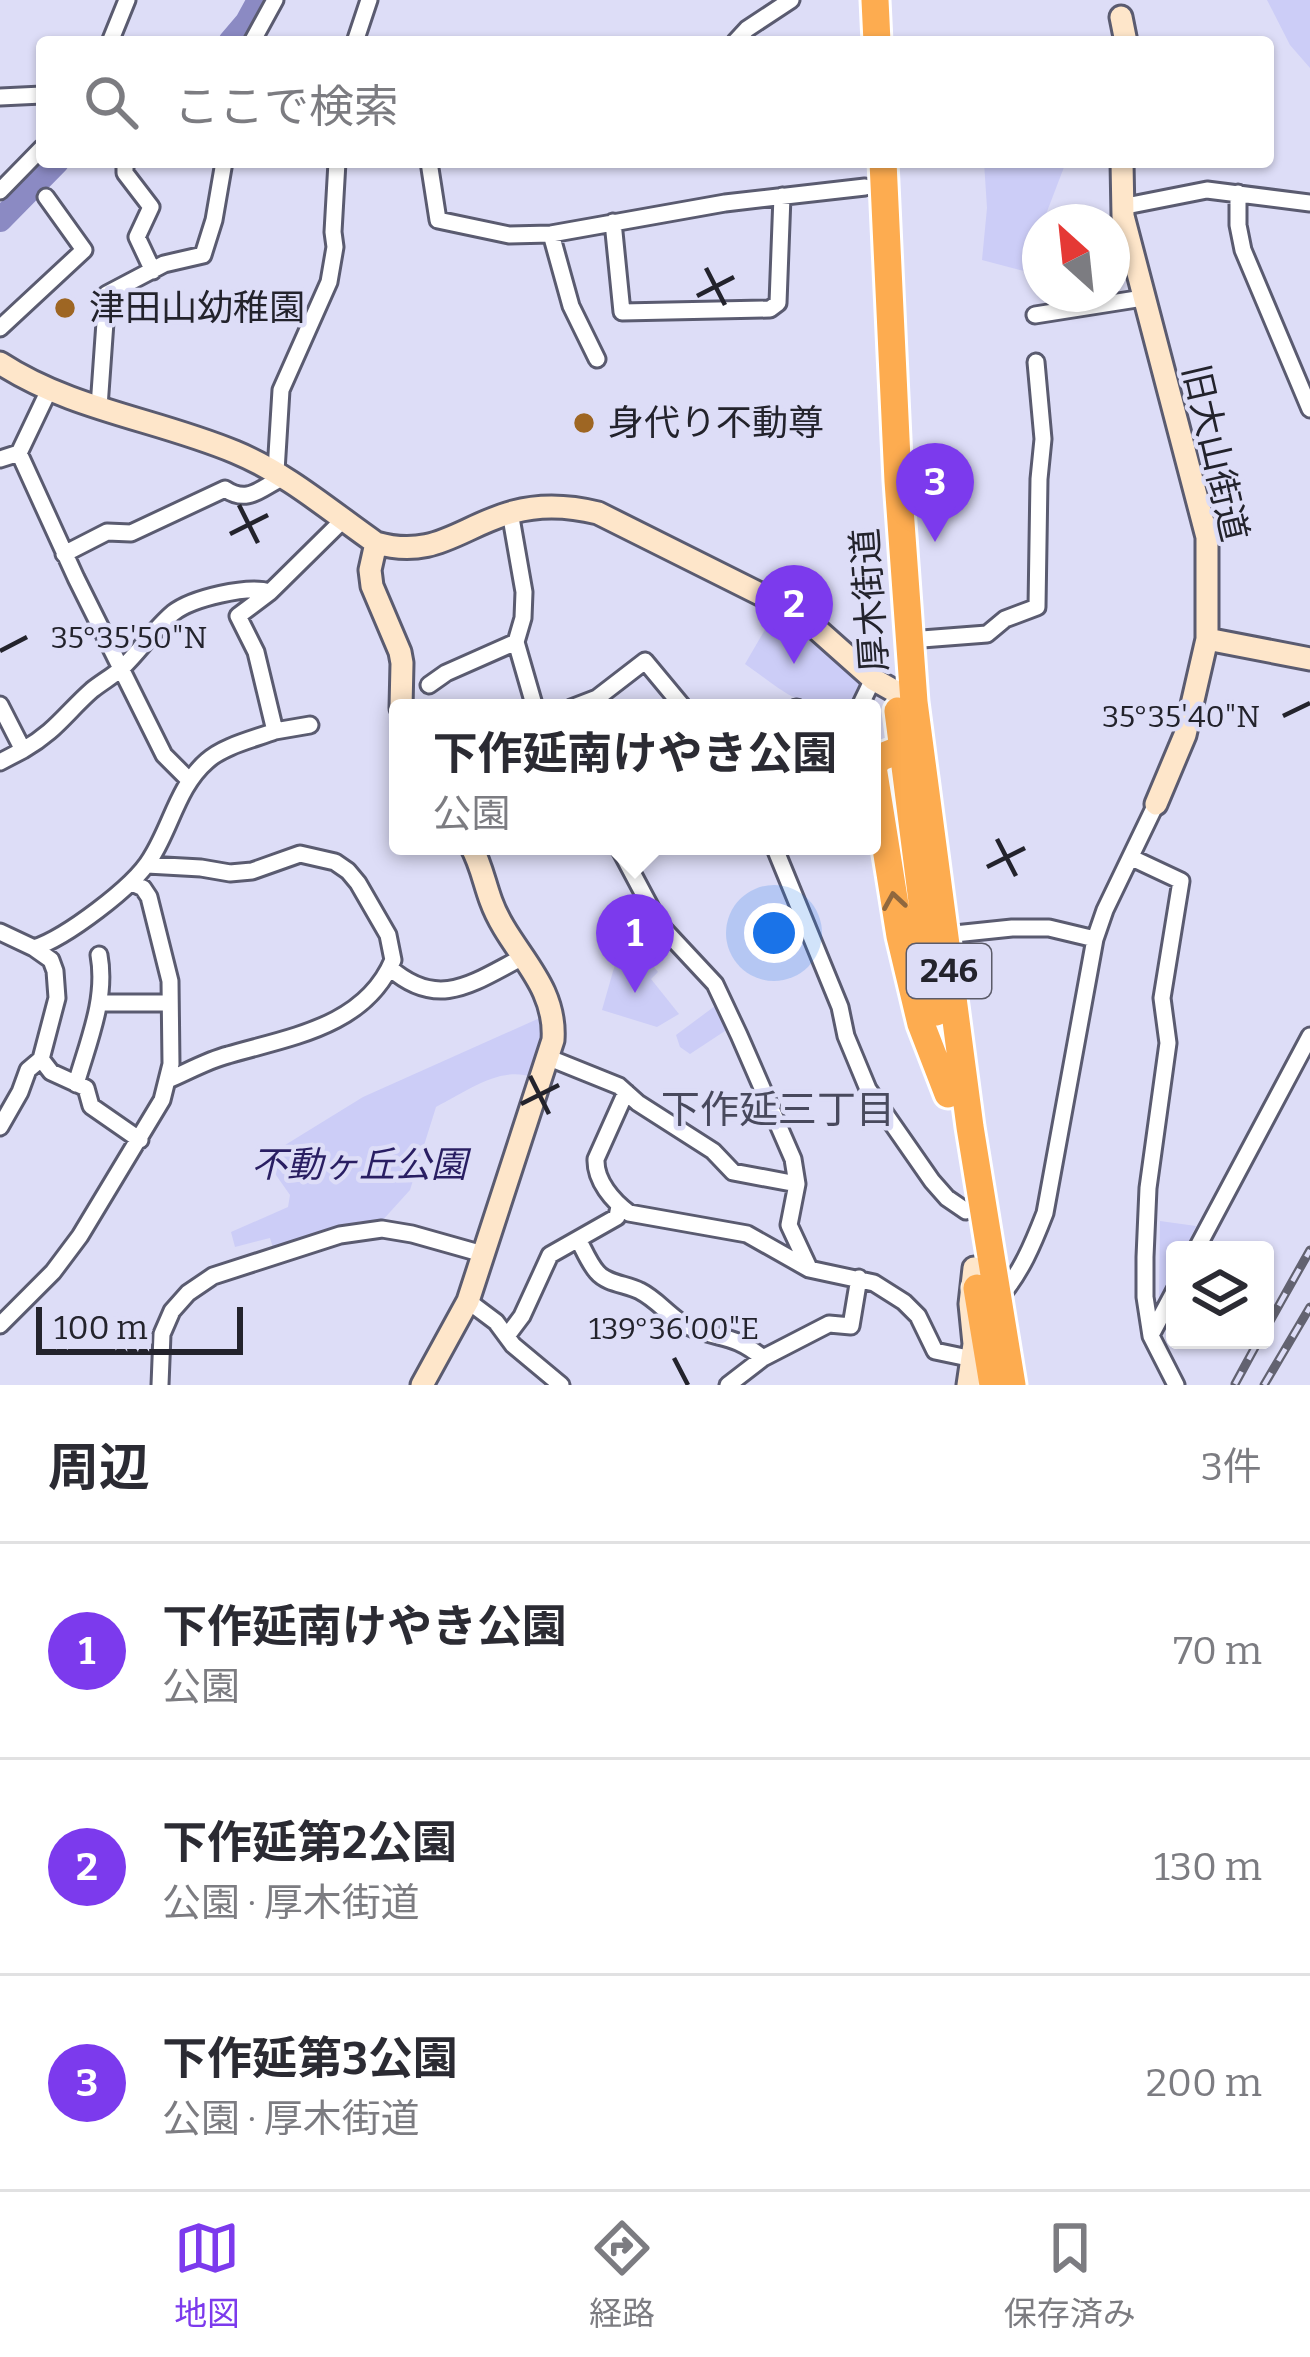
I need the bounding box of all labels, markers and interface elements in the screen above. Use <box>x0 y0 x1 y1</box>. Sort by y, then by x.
search box <box>36 36 1274 168</box>
icon: search <box>78 69 144 135</box>
text: ここで検索 <box>174 80 399 134</box>
north arrow <box>1022 204 1130 312</box>
place label: 津田山幼稚園 <box>89 286 305 330</box>
marker: 津田山幼稚園 <box>52 295 78 321</box>
street label: 旧大山街道 <box>1173 360 1257 546</box>
place label: 身代り不動尊 <box>608 401 824 445</box>
marker: 身代り不動尊 <box>571 410 597 436</box>
pin: 3 <box>896 443 974 542</box>
street label: 厚木街道 <box>843 527 897 673</box>
pin: 2 <box>755 565 833 664</box>
text: 35°35'50"N <box>51 620 207 656</box>
popup <box>389 699 881 855</box>
text: 35°35'40"N <box>1102 699 1260 735</box>
text: 下作延南けやき公園 <box>432 727 838 781</box>
text: 公園 <box>432 791 511 837</box>
one-way arrow <box>882 891 908 911</box>
pin: 1 <box>596 894 674 993</box>
your location <box>744 903 804 963</box>
road number: 246 <box>907 944 991 998</box>
district label: 下作延三丁目 <box>661 1087 895 1133</box>
park label: 不動ヶ丘公園 <box>251 1143 472 1187</box>
map controls <box>1166 1241 1274 1349</box>
button: layers <box>1166 1241 1274 1349</box>
scale bar <box>36 1301 243 1354</box>
text: 100 m <box>54 1308 148 1348</box>
text: 139°36'00"E <box>589 1311 759 1347</box>
text: 周辺 <box>48 1437 150 1499</box>
text: 3件 <box>1201 1444 1262 1490</box>
text: 下作延南けやき公園 <box>162 1600 567 1654</box>
text: 1 <box>79 1628 95 1674</box>
text: 70 m <box>1173 1628 1262 1674</box>
text: 公園 <box>162 1664 240 1710</box>
text: 下作延第2公園 <box>162 1816 457 1870</box>
text: 2 <box>76 1844 98 1890</box>
text: 130 m <box>1154 1844 1262 1890</box>
text: 公園 · 厚木街道 <box>162 1880 420 1926</box>
text: 下作延第3公園 <box>162 2032 458 2086</box>
text: 3 <box>76 2060 98 2106</box>
text: 200 m <box>1146 2060 1262 2106</box>
text: 公園 · 厚木街道 <box>162 2096 420 2142</box>
tab: 地図 <box>174 2215 240 2335</box>
tab: 経路 <box>589 2215 655 2335</box>
tab: 保存済み <box>1004 2215 1136 2335</box>

